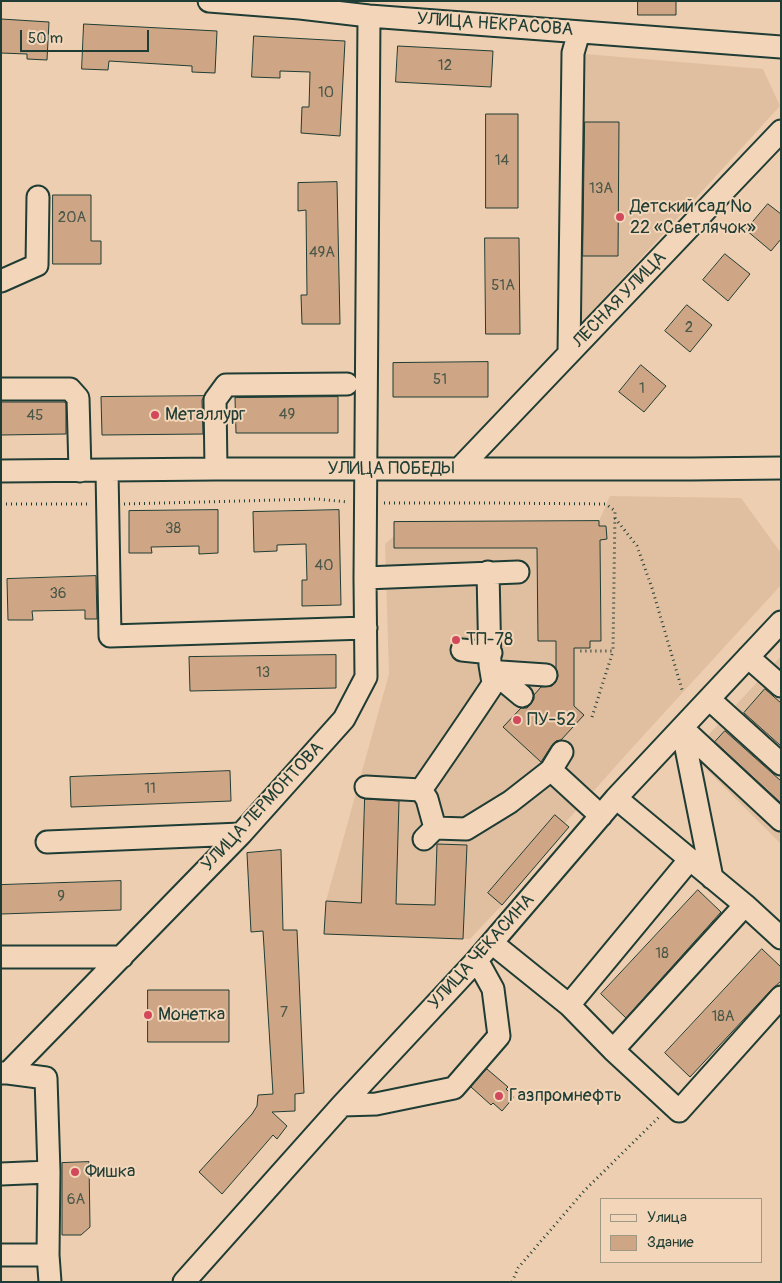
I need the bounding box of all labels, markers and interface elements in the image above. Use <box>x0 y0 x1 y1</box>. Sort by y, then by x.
street label: УЛИЦА НЕКРАСОВА <box>416 9 574 41</box>
scale bar <box>22 20 151 52</box>
text: 50 m <box>28 29 63 48</box>
house number: 12 <box>438 57 452 75</box>
house number: 10 <box>318 84 334 102</box>
house number: 14 <box>495 152 509 170</box>
house number: 13А <box>589 180 613 198</box>
place label: Детский сад № 22 «Светлячок» <box>630 196 756 238</box>
house number: 20А <box>58 209 86 227</box>
marker: Детский сад № 22 «Светлячок» <box>614 211 626 223</box>
house number: 49А <box>309 244 335 262</box>
street label: ЛЕСНАЯ УЛИЦА <box>569 247 671 353</box>
house number: 51А <box>491 277 515 295</box>
house number: 2 <box>685 319 693 337</box>
house number: 51 <box>433 371 447 389</box>
house number: 1 <box>639 380 645 398</box>
place label: Металлург <box>165 404 245 426</box>
house number: 49 <box>279 406 295 424</box>
house number: 45 <box>27 407 43 425</box>
marker: Металлург <box>149 409 161 421</box>
street label: УЛИЦА ПОБЕДЫ <box>328 458 454 480</box>
house number: 38 <box>165 520 181 538</box>
house number: 40 <box>315 557 333 575</box>
house number: 36 <box>49 585 67 603</box>
place label: ТП-78 <box>466 629 513 651</box>
marker: ТП-78 <box>450 634 462 646</box>
house number: 13 <box>256 664 270 682</box>
place label: ПУ-52 <box>527 709 576 731</box>
marker: ПУ-52 <box>511 714 523 726</box>
street label: УЛИЦА ЛЕРМОНТОВА <box>197 738 329 876</box>
house number: 11 <box>144 780 156 798</box>
house number: 9 <box>57 888 65 906</box>
street label: УЛИЦА ЧЕКАСИНА <box>424 890 540 1014</box>
house number: 18 <box>655 945 669 963</box>
place label: Монетка <box>158 1004 225 1026</box>
house number: 7 <box>280 1004 288 1022</box>
house number: 18А <box>711 1008 735 1026</box>
marker: Монетка <box>142 1009 154 1021</box>
place label: Газпромнефть <box>509 1085 622 1107</box>
marker: Газпромнефть <box>493 1090 505 1102</box>
place label: Фишка <box>85 1161 135 1183</box>
marker: Фишка <box>69 1166 81 1178</box>
house number: 6А <box>67 1191 85 1209</box>
legend <box>600 1198 762 1263</box>
text: Улица <box>647 1208 687 1227</box>
text: Здание <box>647 1233 694 1252</box>

